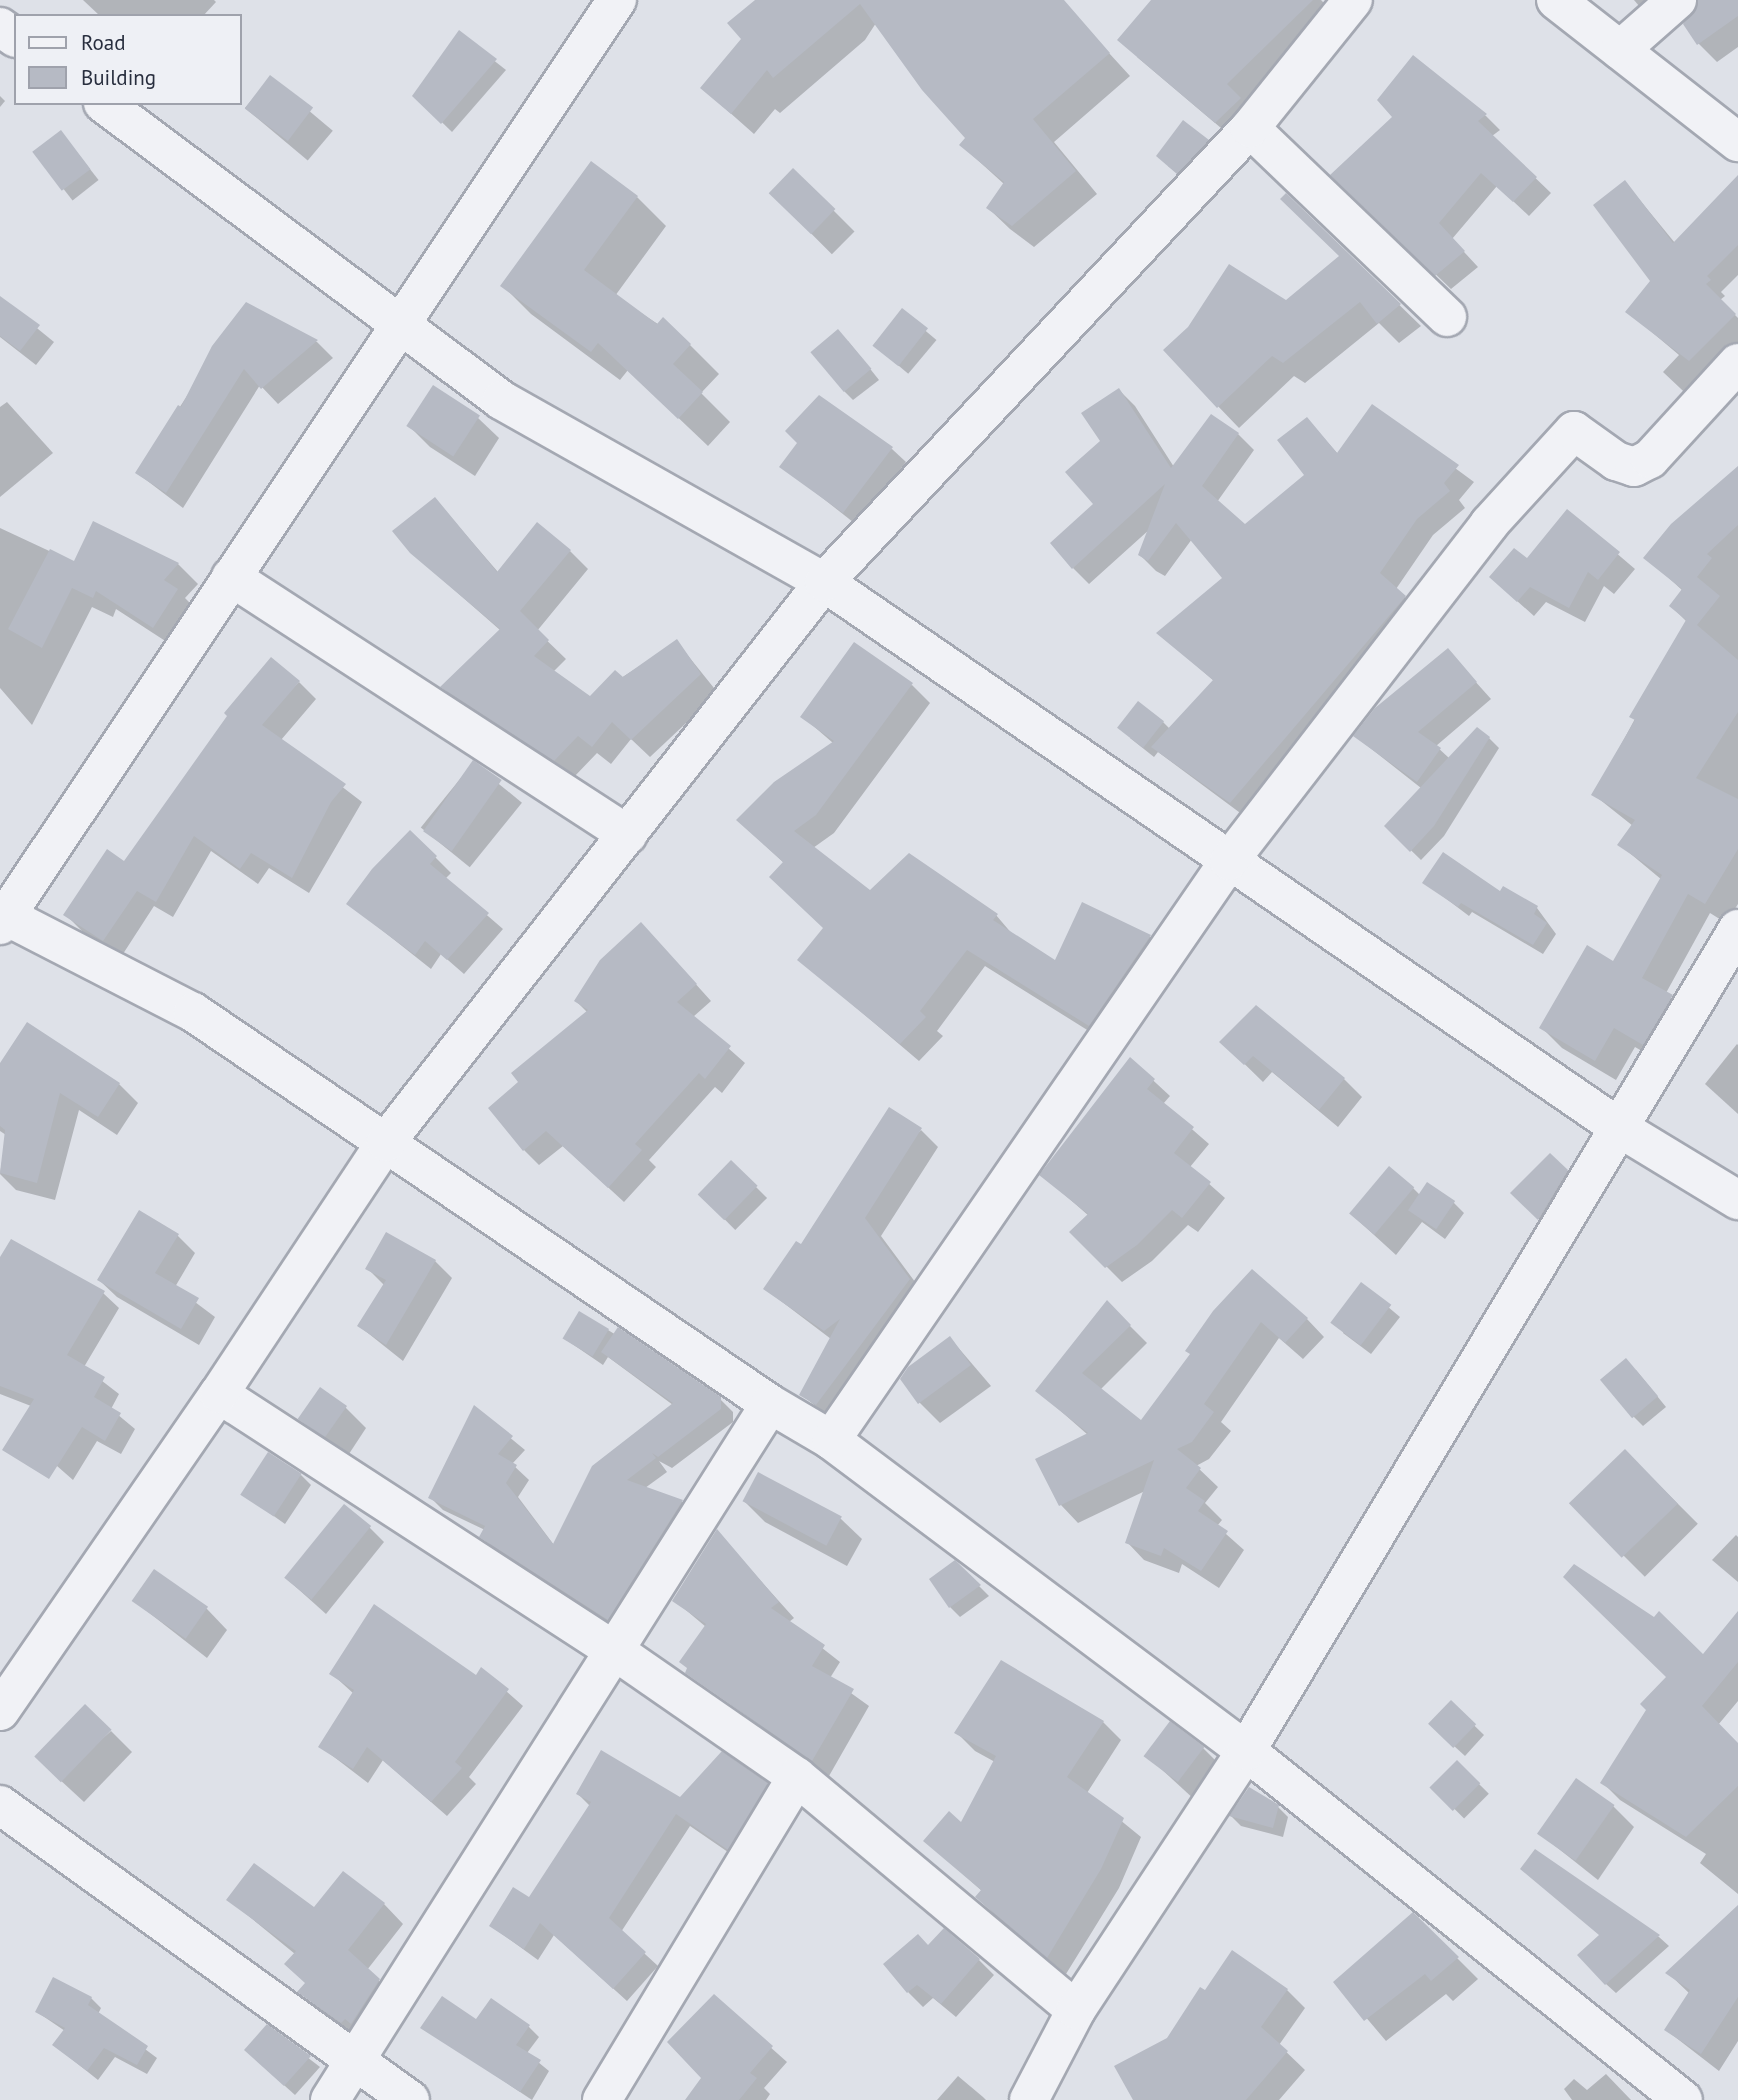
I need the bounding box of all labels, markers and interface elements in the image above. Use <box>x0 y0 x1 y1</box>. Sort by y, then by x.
legend <box>14 14 242 105</box>
text: Road <box>81 29 125 56</box>
text: Building <box>81 64 156 91</box>

